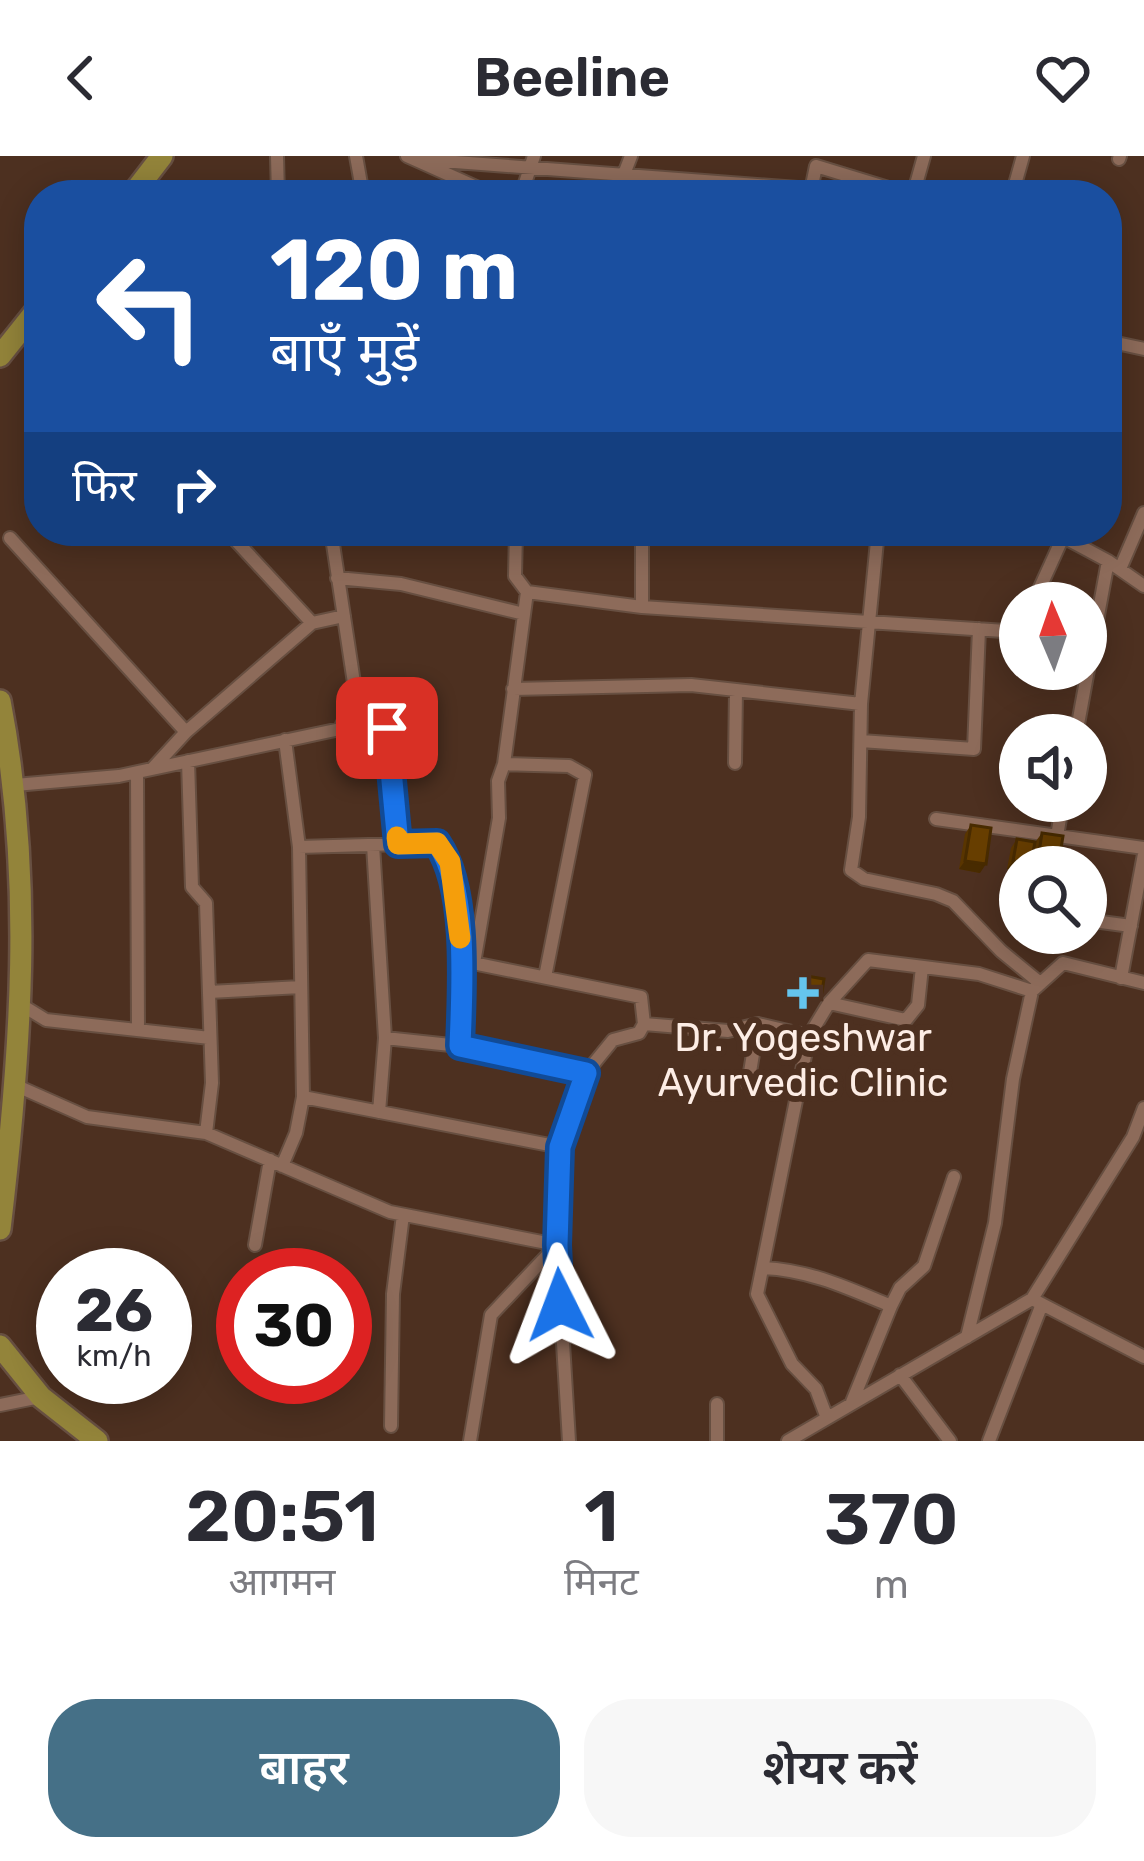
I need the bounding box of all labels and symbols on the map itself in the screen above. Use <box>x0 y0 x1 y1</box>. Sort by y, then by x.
north arrow <box>999 582 1107 690</box>
pin <box>336 677 438 779</box>
marker: Dr. Yogeshwar Ayurvedic Clinic <box>787 977 819 1009</box>
place label: Dr. Yogeshwar Ayurvedic Clinic <box>658 1015 948 1106</box>
position arrow <box>497 1242 623 1368</box>
speed limit sign: 30 <box>216 1248 372 1404</box>

